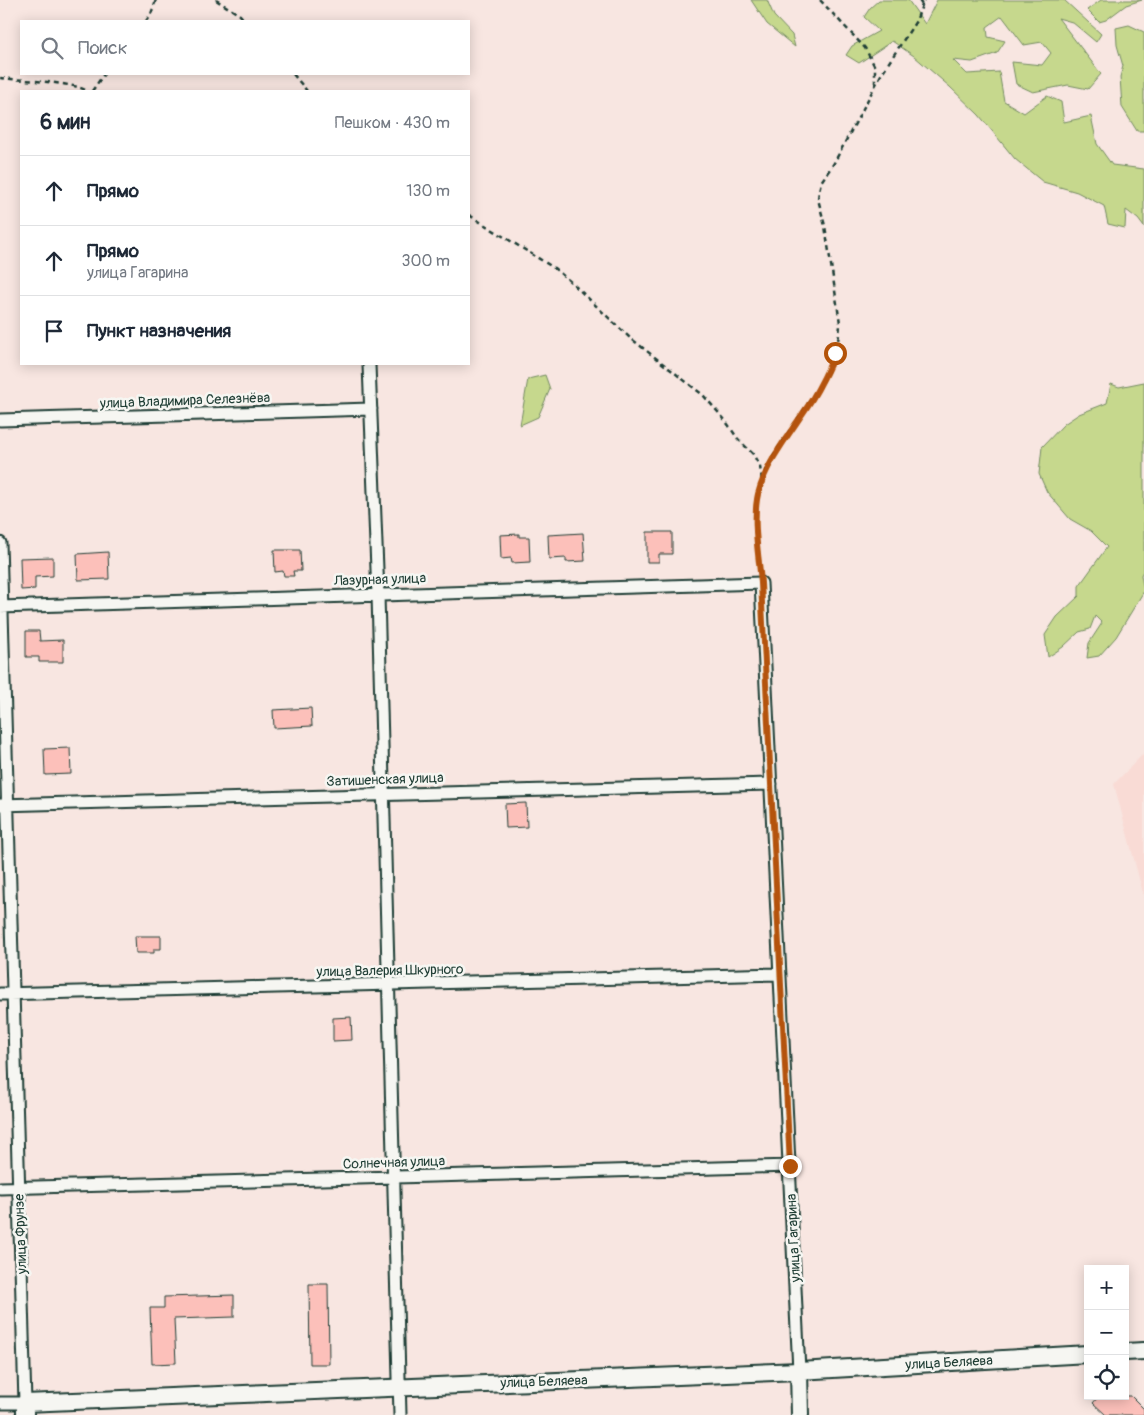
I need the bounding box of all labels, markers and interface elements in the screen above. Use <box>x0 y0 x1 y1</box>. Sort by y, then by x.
search box <box>20 20 470 75</box>
icon: search <box>38 34 66 62</box>
text: Поиск <box>78 36 128 60</box>
text: 6 мин <box>40 109 90 136</box>
text: Пешком · 430 m <box>335 113 450 133</box>
icon: ahead <box>40 177 68 205</box>
text: Прямо <box>87 179 139 203</box>
text: 130 m <box>406 181 450 201</box>
text: Прямо <box>87 239 139 263</box>
icon: ahead <box>40 247 68 275</box>
text: 300 m <box>402 251 450 271</box>
text: улица Гагарина <box>87 263 188 283</box>
icon: arrive <box>40 317 68 345</box>
text: Пункт назначения <box>87 319 231 343</box>
route start <box>824 342 847 365</box>
street label: улица Владимира Селезнёва <box>99 389 270 412</box>
street label: Лазурная улица <box>333 569 426 590</box>
street label: Затишенская улица <box>326 769 444 790</box>
street label: улица Валерия Шкурного <box>315 961 464 980</box>
street label: Солнечная улица <box>343 1152 446 1173</box>
route end <box>779 1155 802 1178</box>
street label: улица Фрунзе <box>11 1193 30 1276</box>
street label: улица Гагарина <box>783 1193 804 1284</box>
map controls <box>1084 1265 1129 1400</box>
button: + <box>1084 1265 1129 1310</box>
button: − <box>1084 1310 1129 1355</box>
street label: улица Беляева <box>904 1352 993 1373</box>
button: locate <box>1084 1355 1129 1400</box>
street label: улица Беляева <box>499 1371 588 1392</box>

